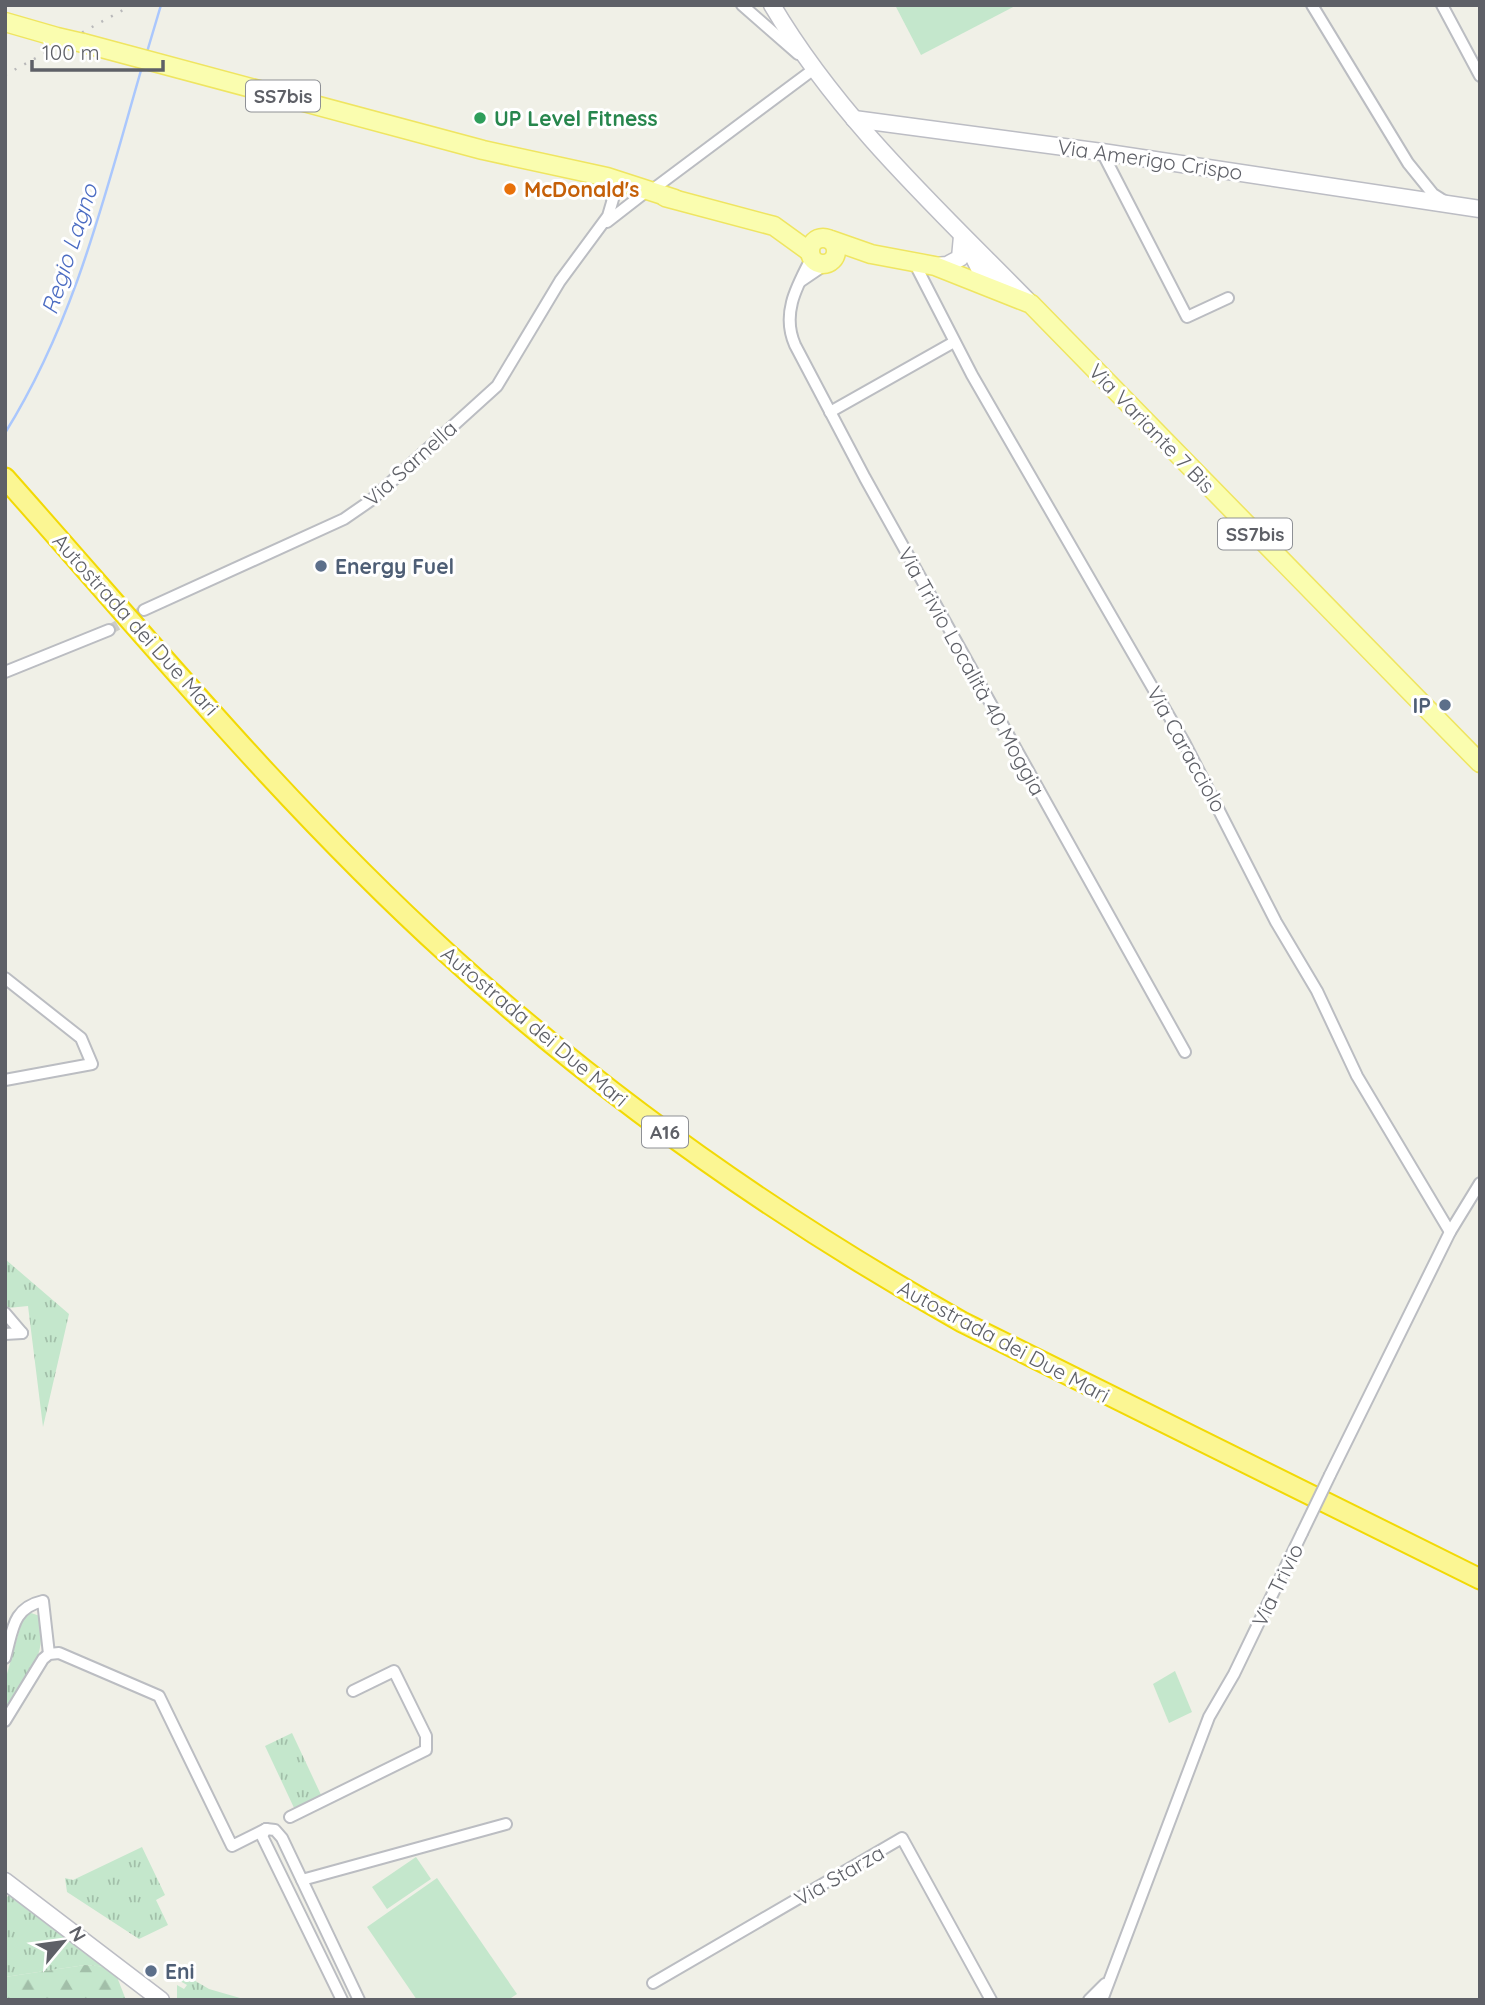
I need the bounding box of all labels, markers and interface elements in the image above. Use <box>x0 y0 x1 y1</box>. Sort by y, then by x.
scale bar <box>32 28 163 72</box>
text: 100 m <box>42 39 100 65</box>
road number: SS7bis <box>246 80 320 111</box>
place label: UP Level Fitness <box>494 105 658 131</box>
marker: UP Level Fitness <box>472 110 488 126</box>
street label: Via Amerigo Crispo <box>1056 133 1244 185</box>
place label: McDonald's <box>524 176 639 202</box>
water label: Regio Lagno <box>34 179 104 318</box>
marker: McDonald's <box>502 181 518 197</box>
street label: Via Variante 7 Bis <box>1084 358 1220 498</box>
street label: Via Sarnella <box>358 415 462 511</box>
road number: SS7bis <box>1218 519 1292 550</box>
street label: Autostrada dei Due Mari <box>47 528 225 720</box>
street label: Via Trivio Località 40 Moggia <box>893 542 1051 800</box>
place label: Energy Fuel <box>335 553 454 579</box>
marker: Energy Fuel <box>313 558 329 574</box>
street label: Via Caracciolo <box>1142 681 1232 817</box>
place label: IP <box>1413 692 1431 718</box>
marker: IP <box>1437 697 1453 713</box>
street label: Autostrada dei Due Mari <box>436 940 634 1112</box>
road number: A16 <box>642 1116 688 1148</box>
street label: Autostrada dei Due Mari <box>894 1274 1114 1408</box>
street label: Via Trivio <box>1246 1539 1308 1631</box>
street label: Via Starza <box>789 1839 889 1911</box>
north arrow <box>28 1907 98 1977</box>
text: N <box>64 1922 92 1946</box>
place label: Eni <box>165 1958 194 1984</box>
marker: Eni <box>143 1963 159 1979</box>

